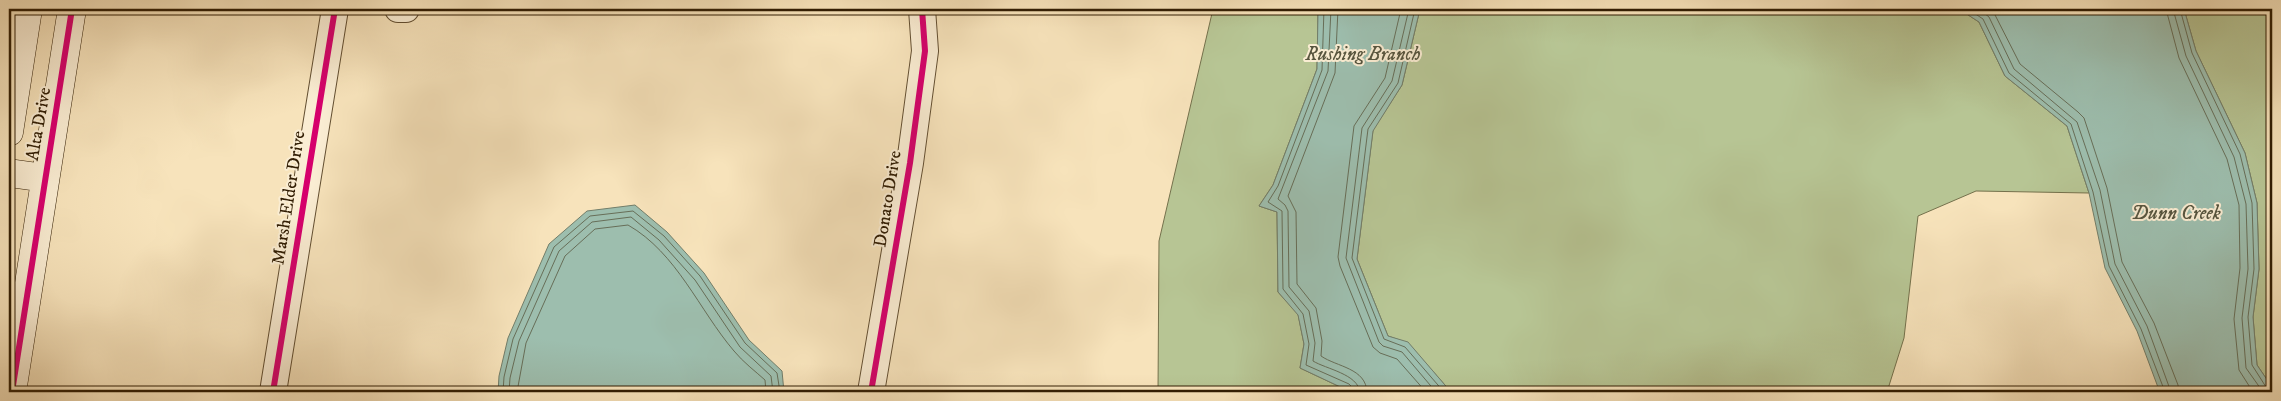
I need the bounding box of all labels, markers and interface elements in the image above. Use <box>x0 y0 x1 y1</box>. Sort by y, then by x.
water label: Rushing Branch <box>1304 43 1421 66</box>
street label: Alta Drive <box>22 86 56 162</box>
street label: Marsh Elder Drive <box>268 129 310 267</box>
street label: Donato Drive <box>869 149 907 249</box>
water label: Dunn Creek <box>2131 202 2221 225</box>

